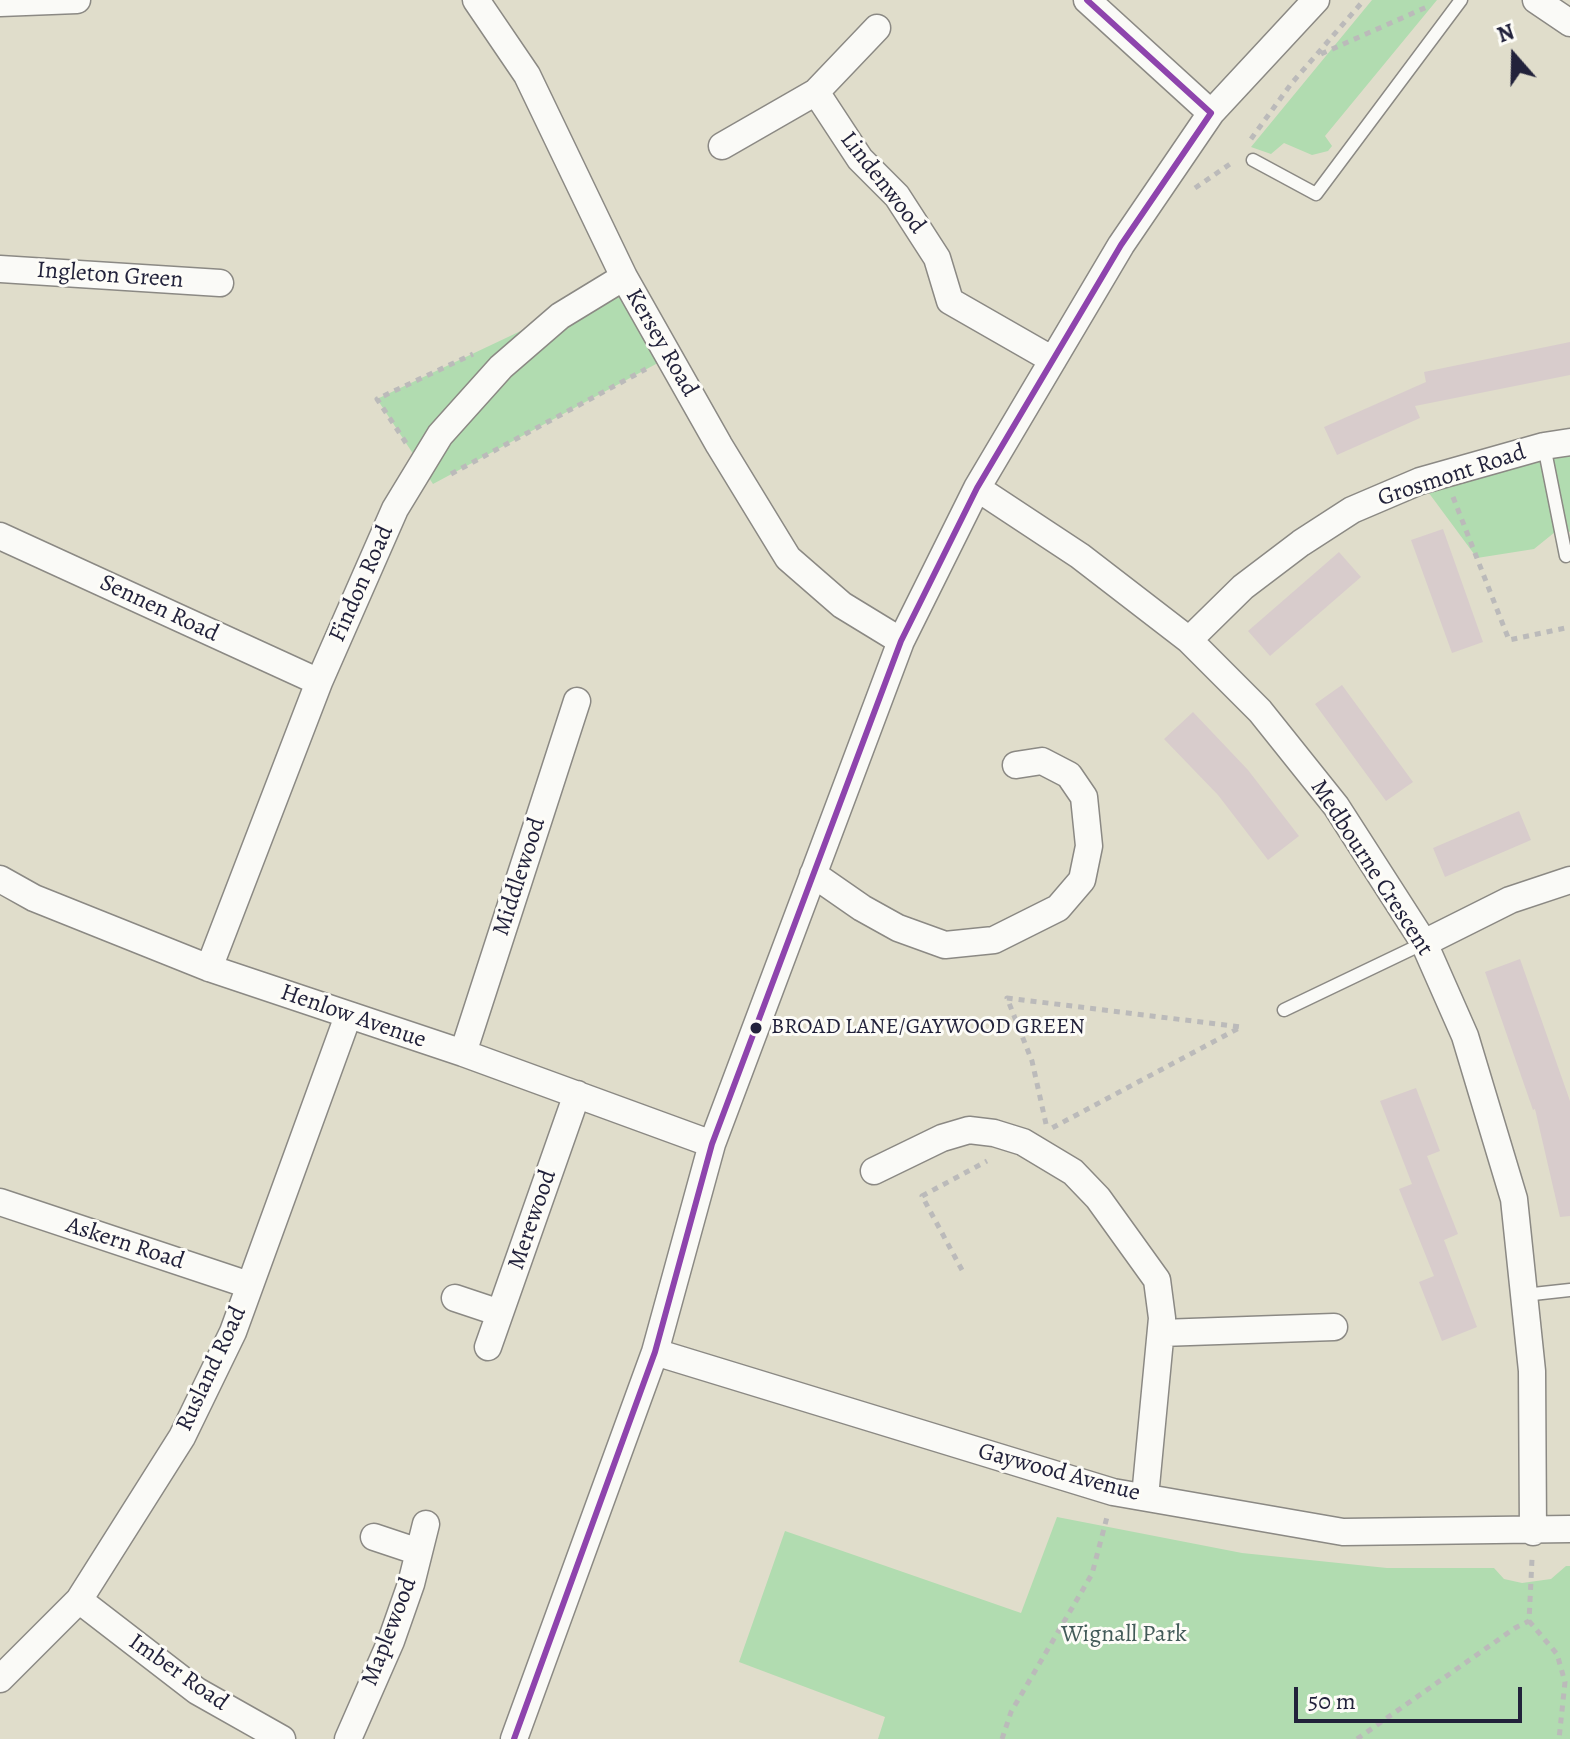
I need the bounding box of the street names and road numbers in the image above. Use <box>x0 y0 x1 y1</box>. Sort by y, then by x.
street label: Lindenwood <box>833 126 931 240</box>
street label: Ingleton Green <box>36 257 184 295</box>
street label: Kersey Road <box>618 284 704 402</box>
street label: Grosmont Road <box>1374 439 1530 513</box>
street label: Findon Road <box>324 521 400 647</box>
street label: Sennen Road <box>95 569 223 649</box>
street label: Medbourne Crescent <box>1303 775 1439 961</box>
street label: Middlewood <box>487 814 553 940</box>
street label: Henlow Avenue <box>276 979 430 1055</box>
street label: Merewood <box>503 1166 563 1274</box>
street label: Askern Road <box>62 1211 188 1277</box>
street label: Rusland Road <box>171 1302 253 1436</box>
street label: Gaywood Avenue <box>975 1438 1143 1508</box>
street label: Maplewood <box>356 1574 424 1690</box>
street label: Imber Road <box>123 1628 233 1718</box>

